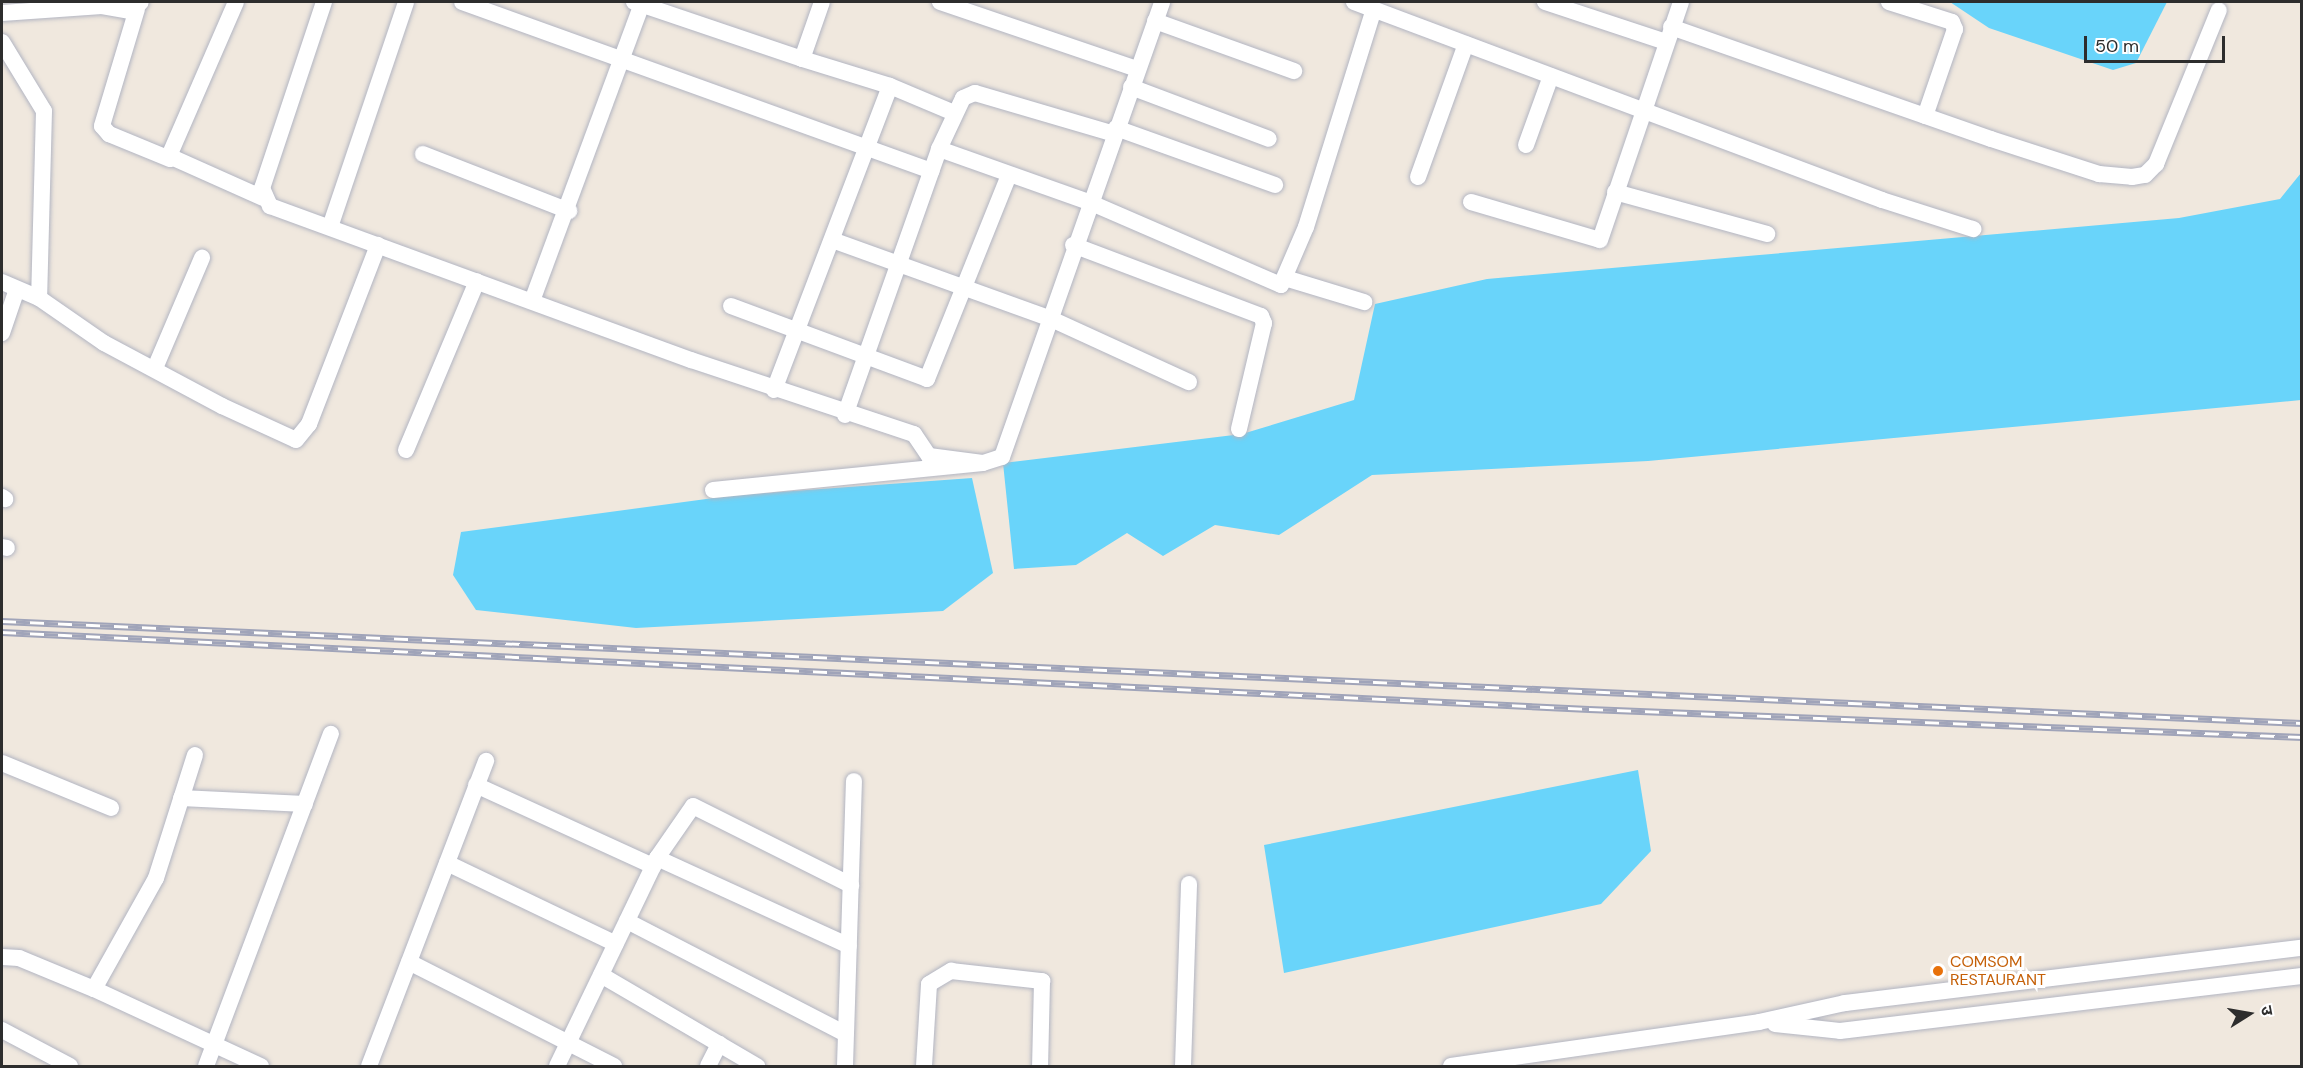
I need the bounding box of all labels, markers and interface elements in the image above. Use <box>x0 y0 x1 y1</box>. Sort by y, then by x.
scale bar <box>2087 24 2228 62</box>
text: 50 m <box>2095 34 2139 58</box>
place label: COMSOM RESTAURANT <box>1950 952 2046 990</box>
marker: COMSOM RESTAURANT <box>1931 964 1945 978</box>
north arrow <box>2219 984 2279 1044</box>
text: उ <box>2256 1004 2278 1017</box>

